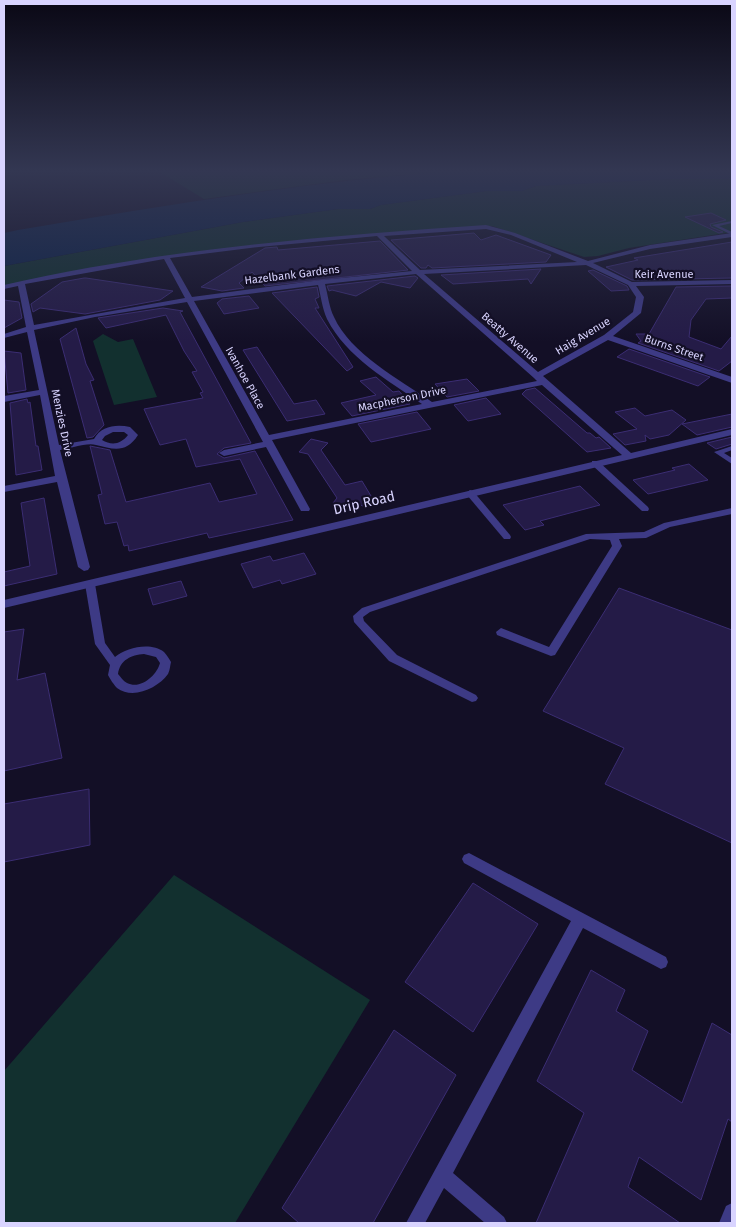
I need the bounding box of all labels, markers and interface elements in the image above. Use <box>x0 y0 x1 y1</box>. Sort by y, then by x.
street label: Hazelbank Gardens <box>244 263 340 287</box>
street label: Keir Avenue <box>634 268 694 281</box>
street label: Beatty Avenue <box>479 310 541 366</box>
street label: Haig Avenue <box>553 315 613 357</box>
street label: Burns Street <box>643 332 705 364</box>
street label: Ivanhoe Place <box>223 345 267 411</box>
street label: Macpherson Drive <box>357 383 447 415</box>
street label: Menzies Drive <box>48 388 76 458</box>
street label: Drip Road <box>332 488 396 518</box>

